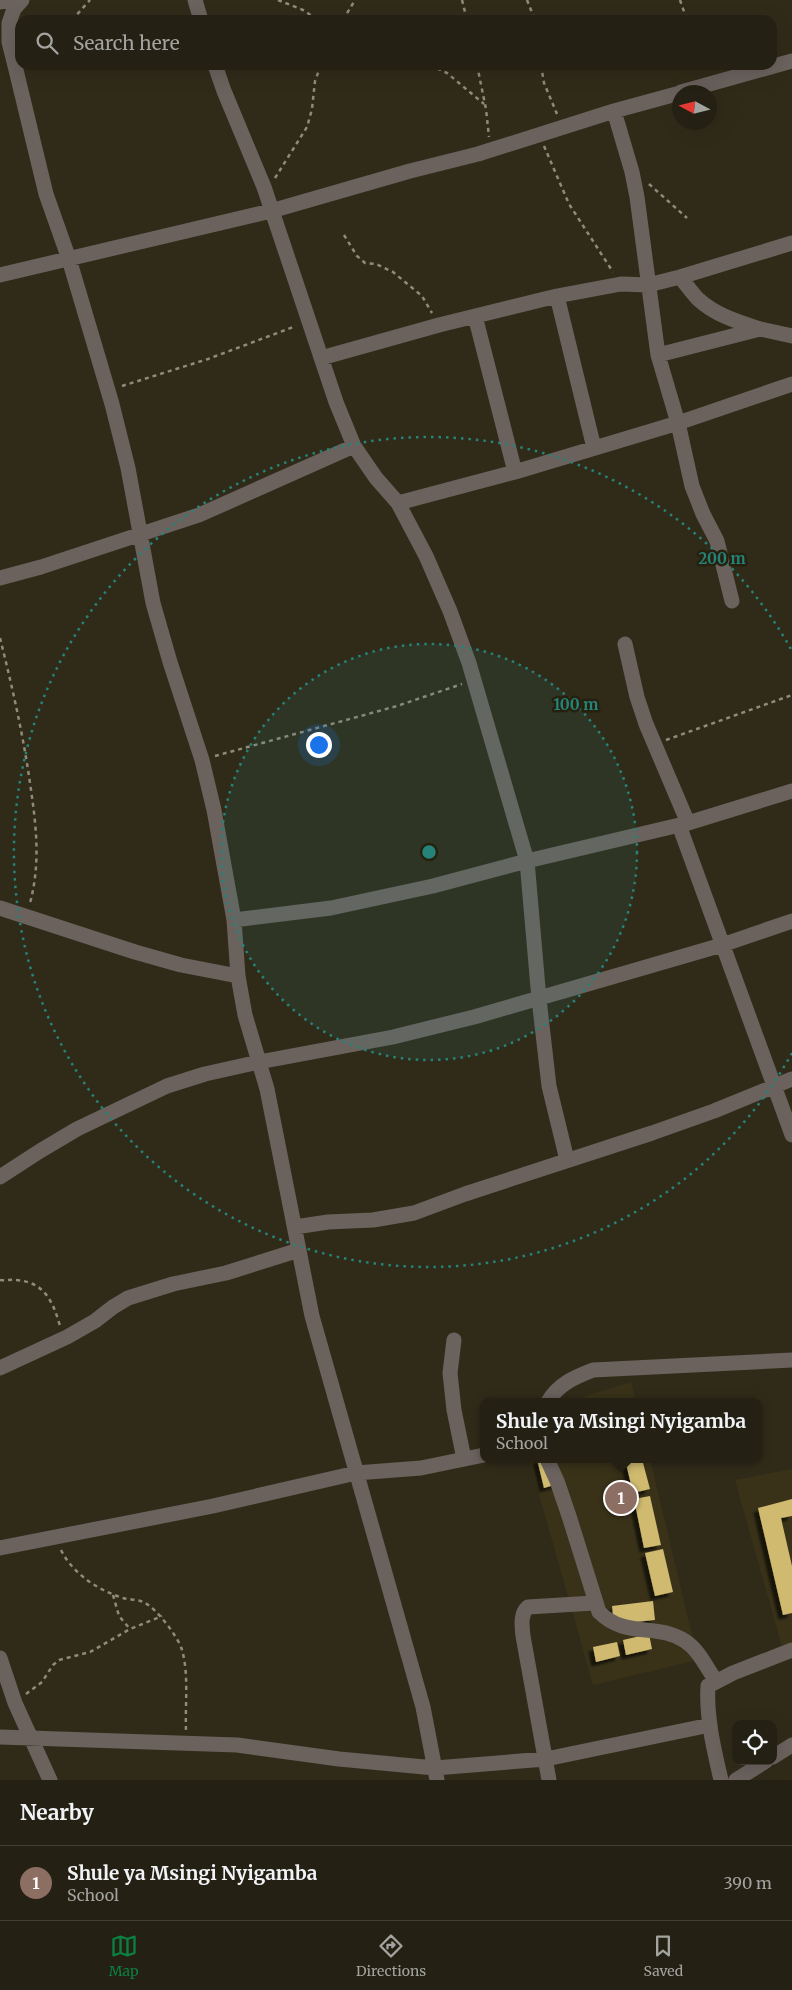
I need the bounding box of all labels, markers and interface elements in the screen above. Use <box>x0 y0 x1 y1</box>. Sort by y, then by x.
search box <box>15 15 777 70</box>
icon: search <box>33 29 61 57</box>
text: Search here <box>73 31 180 55</box>
north arrow <box>672 85 717 130</box>
text: 200 m <box>698 549 746 568</box>
text: 100 m <box>554 695 598 714</box>
your location <box>306 732 332 758</box>
centre of rings <box>420 843 438 861</box>
popup <box>480 1398 762 1463</box>
text: Shule ya Msingi Nyigamba <box>496 1409 746 1433</box>
text: School <box>496 1433 548 1453</box>
pin: 1 <box>605 1479 637 1517</box>
map controls <box>732 1720 777 1765</box>
button: locate <box>732 1720 777 1765</box>
text: Nearby <box>20 1799 94 1826</box>
text: Shule ya Msingi Nyigamba <box>67 1861 317 1885</box>
text: 1 <box>32 1873 40 1893</box>
text: 390 m <box>724 1873 772 1893</box>
text: School <box>67 1885 119 1905</box>
tab: Map <box>109 1932 139 1980</box>
tab: Directions <box>356 1932 426 1980</box>
tab: Saved <box>644 1932 683 1980</box>

